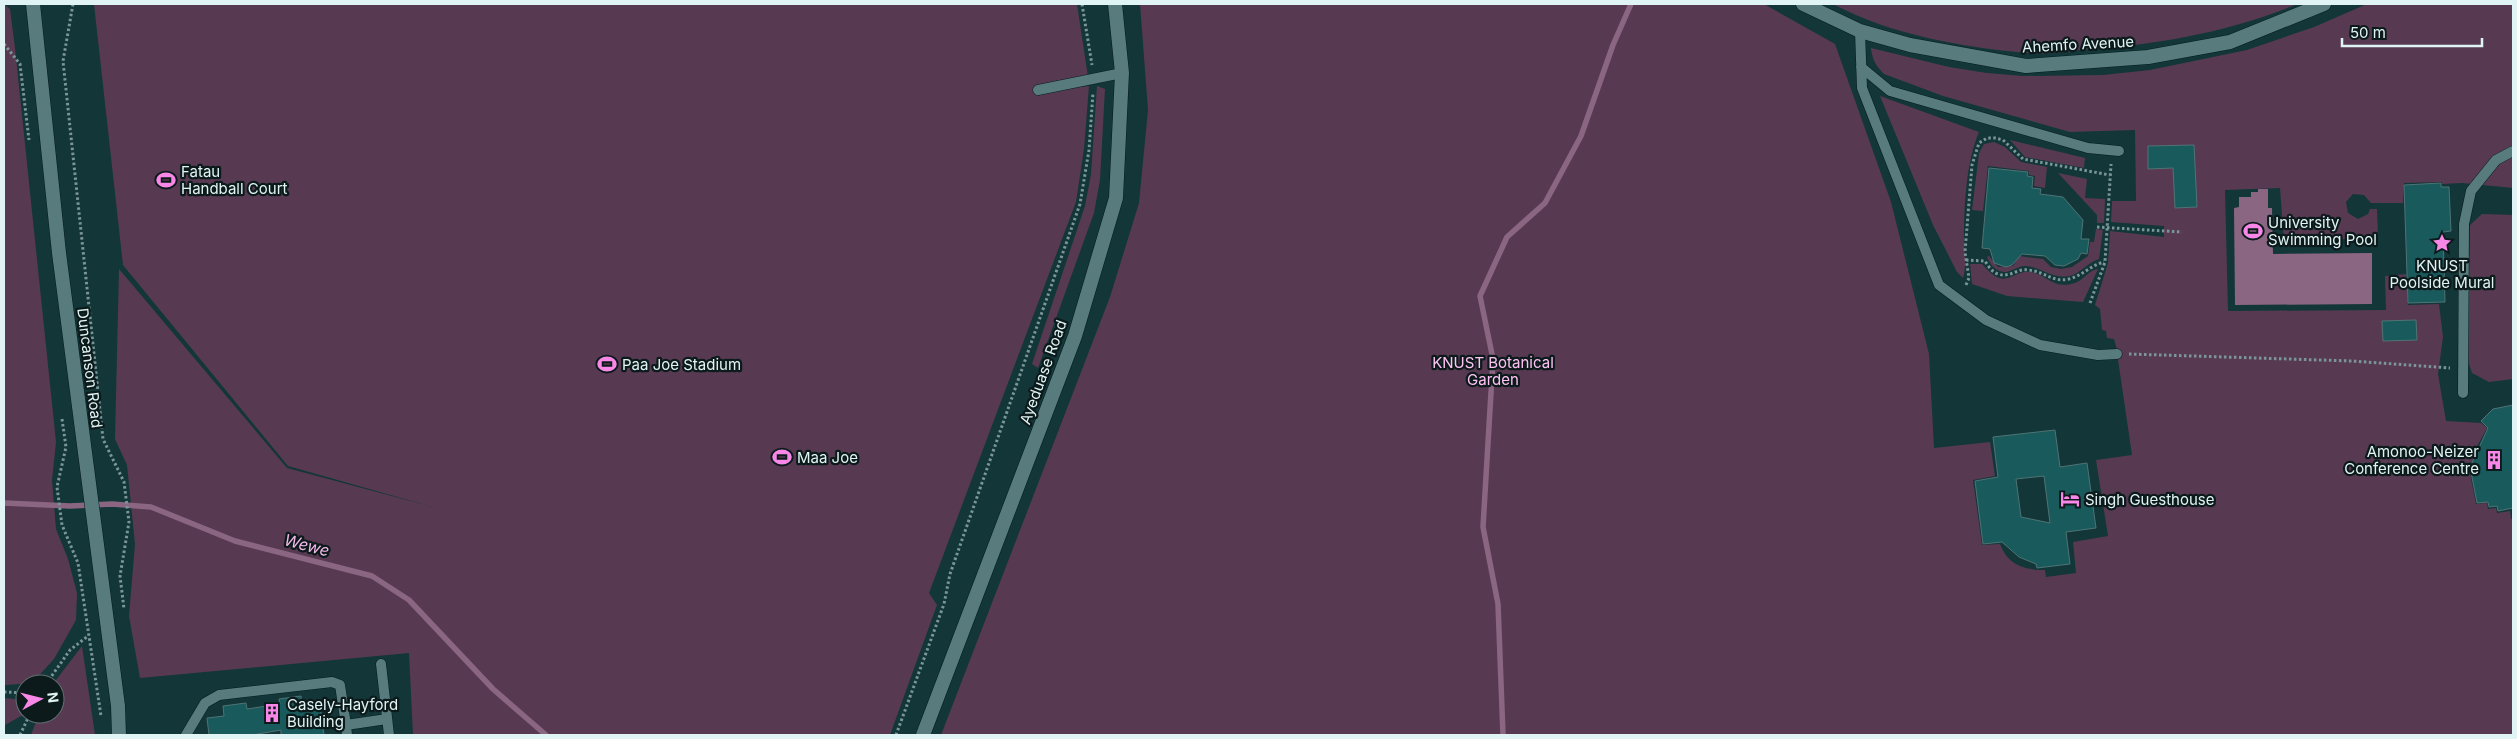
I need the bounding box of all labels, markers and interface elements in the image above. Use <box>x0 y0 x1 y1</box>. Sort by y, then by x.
scale bar <box>2342 15 2482 47</box>
text: 50 m <box>2350 23 2386 42</box>
street label: Ahemfo Avenue <box>2022 32 2134 56</box>
place label: Fatau Handball Court <box>181 162 288 198</box>
sports icon: Fatau Handball Court <box>155 169 177 191</box>
place label: University Swimming Pool <box>2268 213 2377 249</box>
sports icon: University Swimming Pool <box>2242 220 2264 242</box>
place icon: KNUST Poolside Mural <box>2431 232 2453 254</box>
place label: KNUST Poolside Mural <box>2390 256 2494 292</box>
street label: Duncanson Road <box>73 307 107 429</box>
street label: Ayeduase Road <box>1015 317 1071 427</box>
sports icon: Paa Joe Stadium <box>596 353 618 375</box>
park label: KNUST Botanical Garden <box>1432 353 1554 389</box>
place label: Paa Joe Stadium <box>622 355 741 374</box>
place label: Amonoo-Neizer Conference Centre <box>2344 442 2479 478</box>
sports icon: Maa Joe <box>771 446 793 468</box>
place label: Maa Joe <box>797 448 858 467</box>
building icon: Amonoo-Neizer Conference Centre <box>2483 449 2505 471</box>
hotel icon: Singh Guesthouse <box>2059 488 2081 510</box>
place label: Singh Guesthouse <box>2085 490 2214 509</box>
water label: Wewe <box>282 529 332 561</box>
north arrow <box>15 674 65 724</box>
text: N <box>44 691 62 704</box>
place label: Casely-Hayford Building <box>287 695 398 731</box>
building icon: Casely-Hayford Building <box>261 702 283 724</box>

